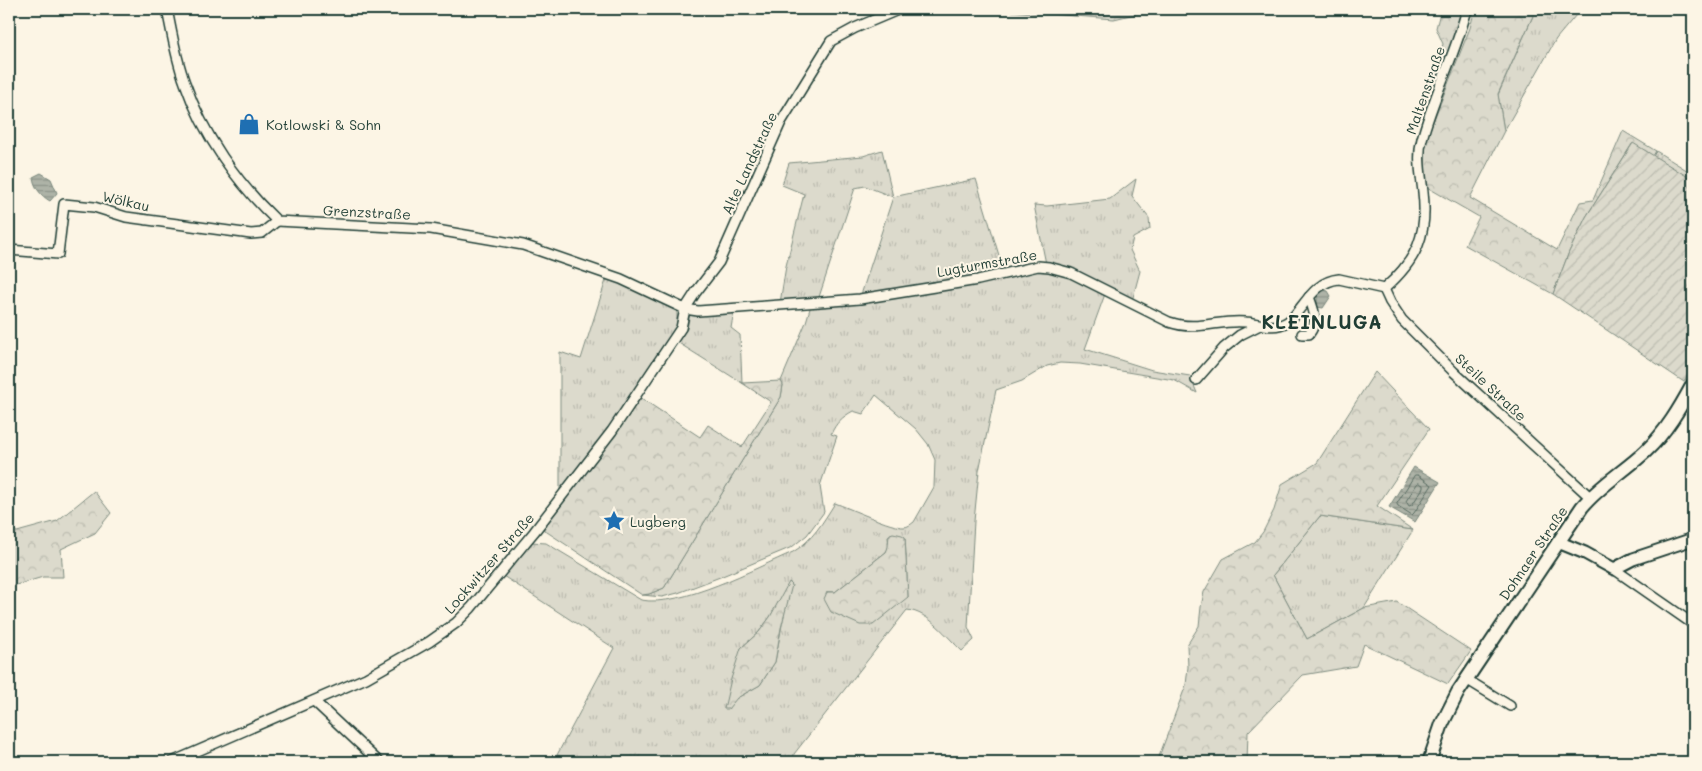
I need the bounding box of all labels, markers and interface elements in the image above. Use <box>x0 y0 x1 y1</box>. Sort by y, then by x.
street label: Maltenstraße <box>1401 43 1449 137</box>
street label: Alte Landstraße <box>717 108 781 218</box>
shop icon: Kotlowski & Sohn <box>236 111 262 137</box>
place label: Kotlowski & Sohn <box>266 115 381 134</box>
street label: Wölkau <box>101 186 151 216</box>
street label: Grenzstraße <box>323 200 411 224</box>
street label: Lugturmstraße <box>935 245 1039 281</box>
district label: KLEINLUGA <box>1261 309 1383 334</box>
street label: Steile Straße <box>1451 349 1531 425</box>
street label: Dohnaer Straße <box>1494 502 1572 604</box>
street label: Lockwitzer Straße <box>440 508 538 618</box>
place icon: Lugberg <box>601 508 627 534</box>
place label: Lugberg <box>630 512 686 531</box>

